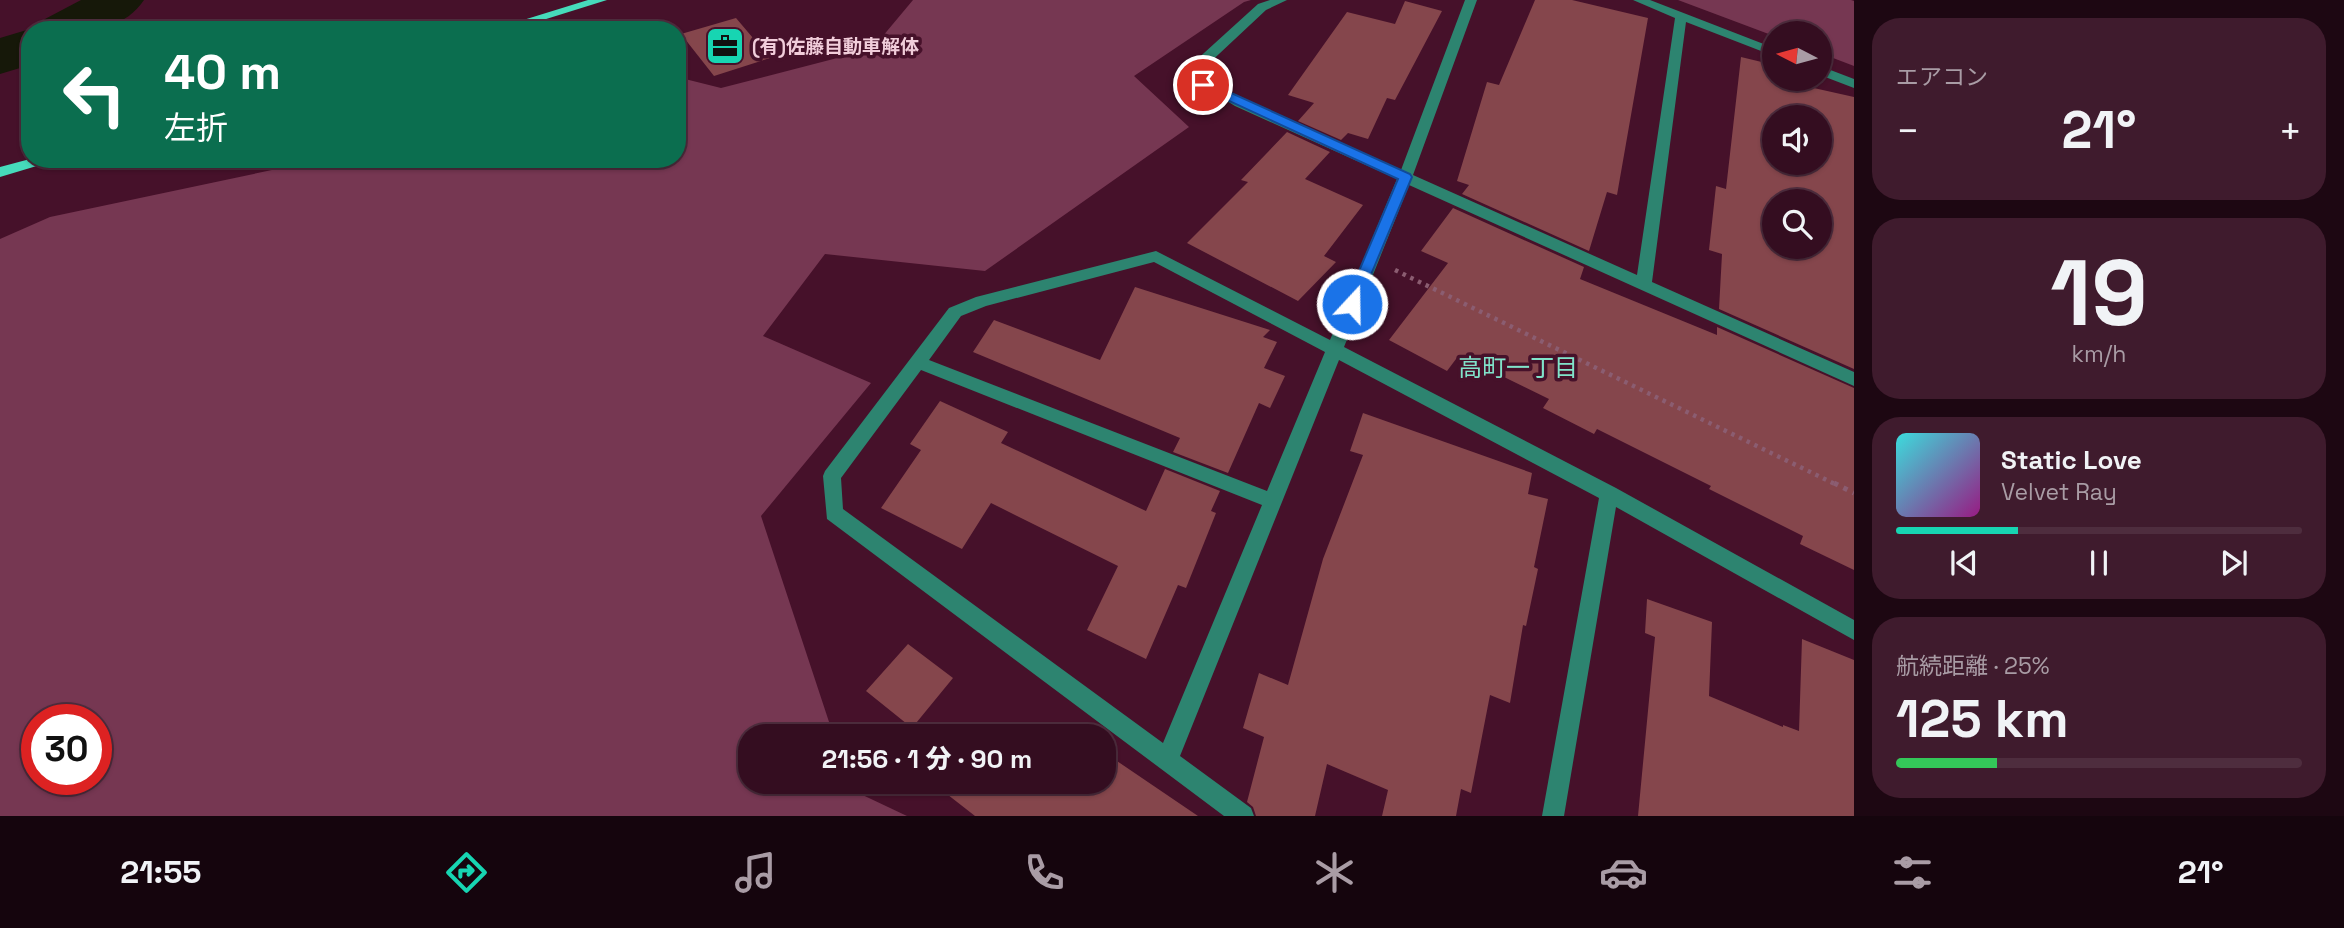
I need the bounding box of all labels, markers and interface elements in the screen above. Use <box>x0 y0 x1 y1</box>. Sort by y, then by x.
north arrow <box>1762 21 1832 91</box>
map controls <box>1762 21 1832 259</box>
office icon: (有)佐藤自動車解体 <box>704 25 746 67</box>
place label: (有)佐藤自動車解体 <box>752 34 919 59</box>
text: 40 m <box>164 41 281 103</box>
icon: left <box>49 49 140 140</box>
pin <box>1173 55 1233 115</box>
text: エアコン <box>1896 62 1988 92</box>
icon: arrive <box>1184 66 1222 104</box>
text: 21° <box>2062 97 2136 163</box>
button: sound <box>1762 105 1832 175</box>
text: − <box>1896 107 1920 155</box>
text: + <box>2278 107 2302 155</box>
text: 左折 <box>164 108 228 148</box>
button: search <box>1762 189 1832 259</box>
text: 19 <box>2050 235 2148 352</box>
position arrow <box>1315 267 1389 341</box>
text: km/h <box>2072 339 2126 369</box>
district label: 高町一丁目 <box>1458 352 1578 383</box>
text: Static Love <box>2001 443 2142 477</box>
text: Velvet Ray <box>2001 477 2117 507</box>
icon: previous <box>1945 544 1983 582</box>
icon: pause <box>2080 544 2118 582</box>
icon: next <box>2215 544 2253 582</box>
text: 航続距離 · 25% <box>1896 651 2050 681</box>
text: 125 km <box>1896 686 2069 752</box>
speed limit sign: 30 <box>21 704 112 795</box>
text: 21:56 · 1 分 · 90 m <box>822 742 1032 776</box>
icon: directions <box>442 848 491 897</box>
icon: music <box>731 848 780 897</box>
icon: phone <box>1020 848 1069 897</box>
icon: climate <box>1310 848 1359 897</box>
icon: car <box>1599 848 1648 897</box>
icon: filters <box>1888 848 1937 897</box>
text: 21:55 <box>120 852 202 892</box>
text: 21° <box>2178 852 2224 892</box>

